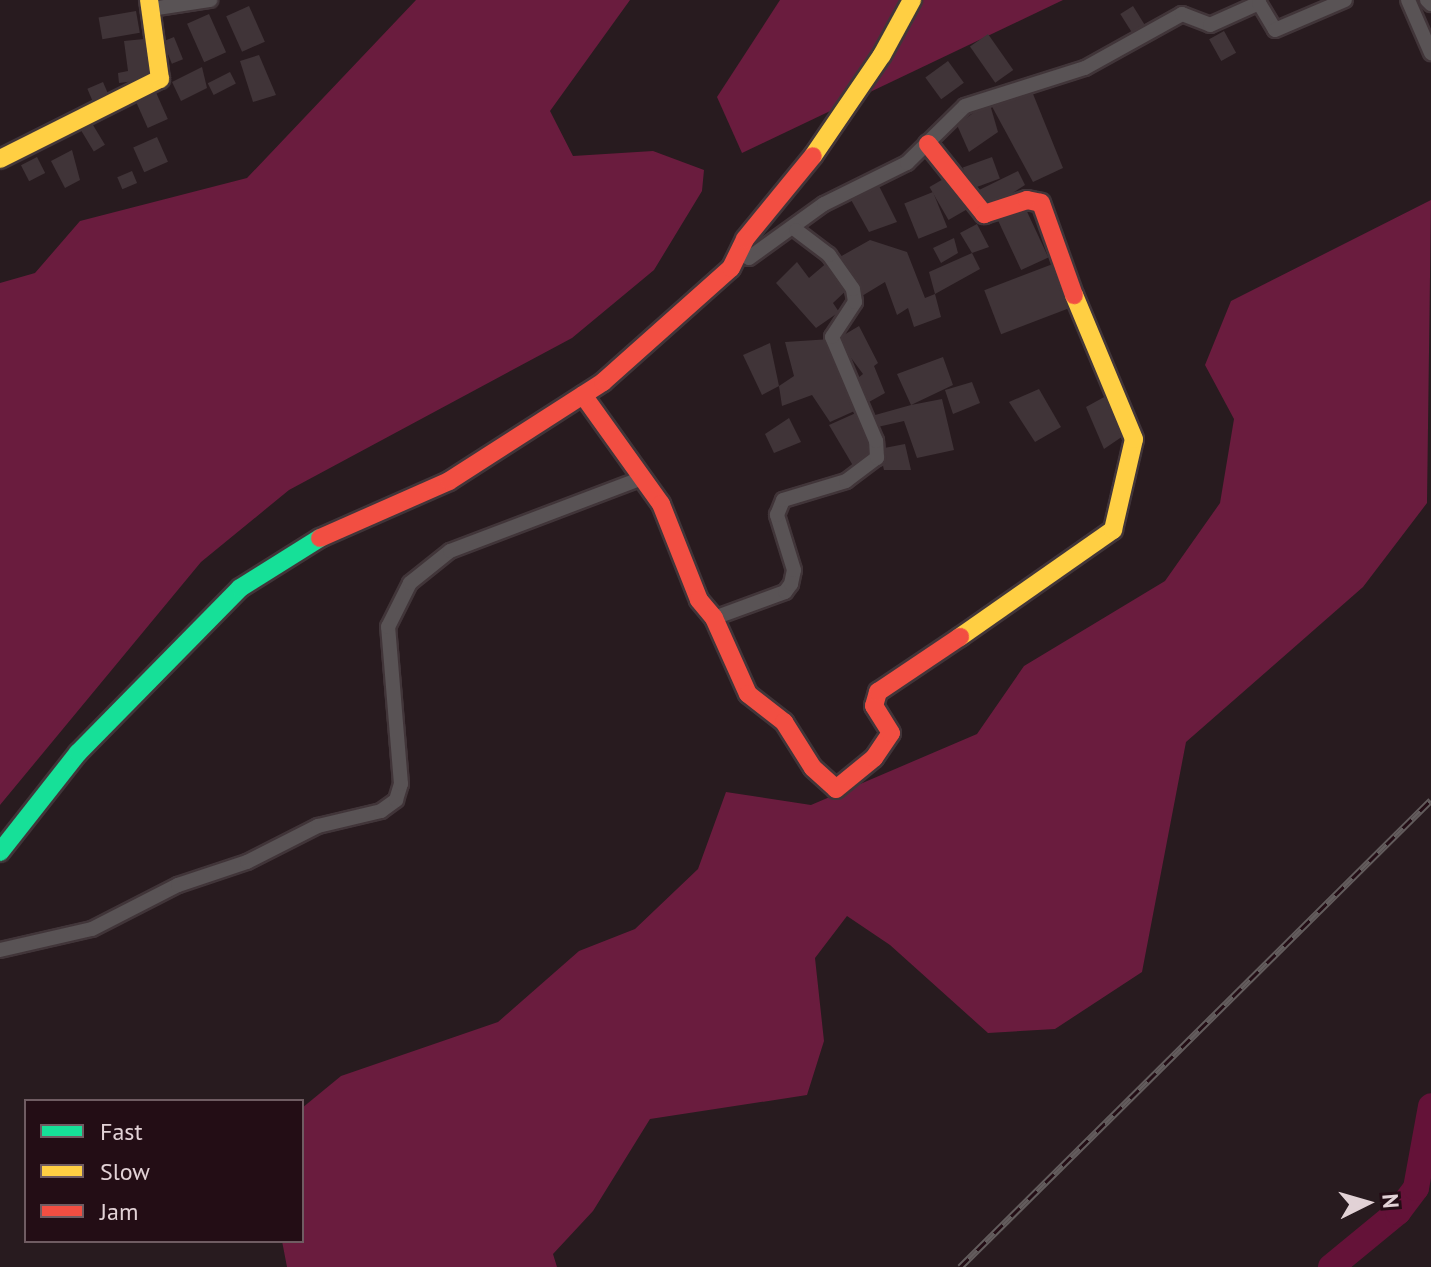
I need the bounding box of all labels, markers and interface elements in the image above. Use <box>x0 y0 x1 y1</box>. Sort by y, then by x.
legend <box>24 1099 304 1243</box>
text: Fast <box>100 1116 143 1147</box>
text: Slow <box>100 1156 150 1187</box>
north arrow <box>1327 1163 1407 1243</box>
text: N <box>1376 1192 1405 1209</box>
text: Jam <box>100 1196 138 1227</box>

